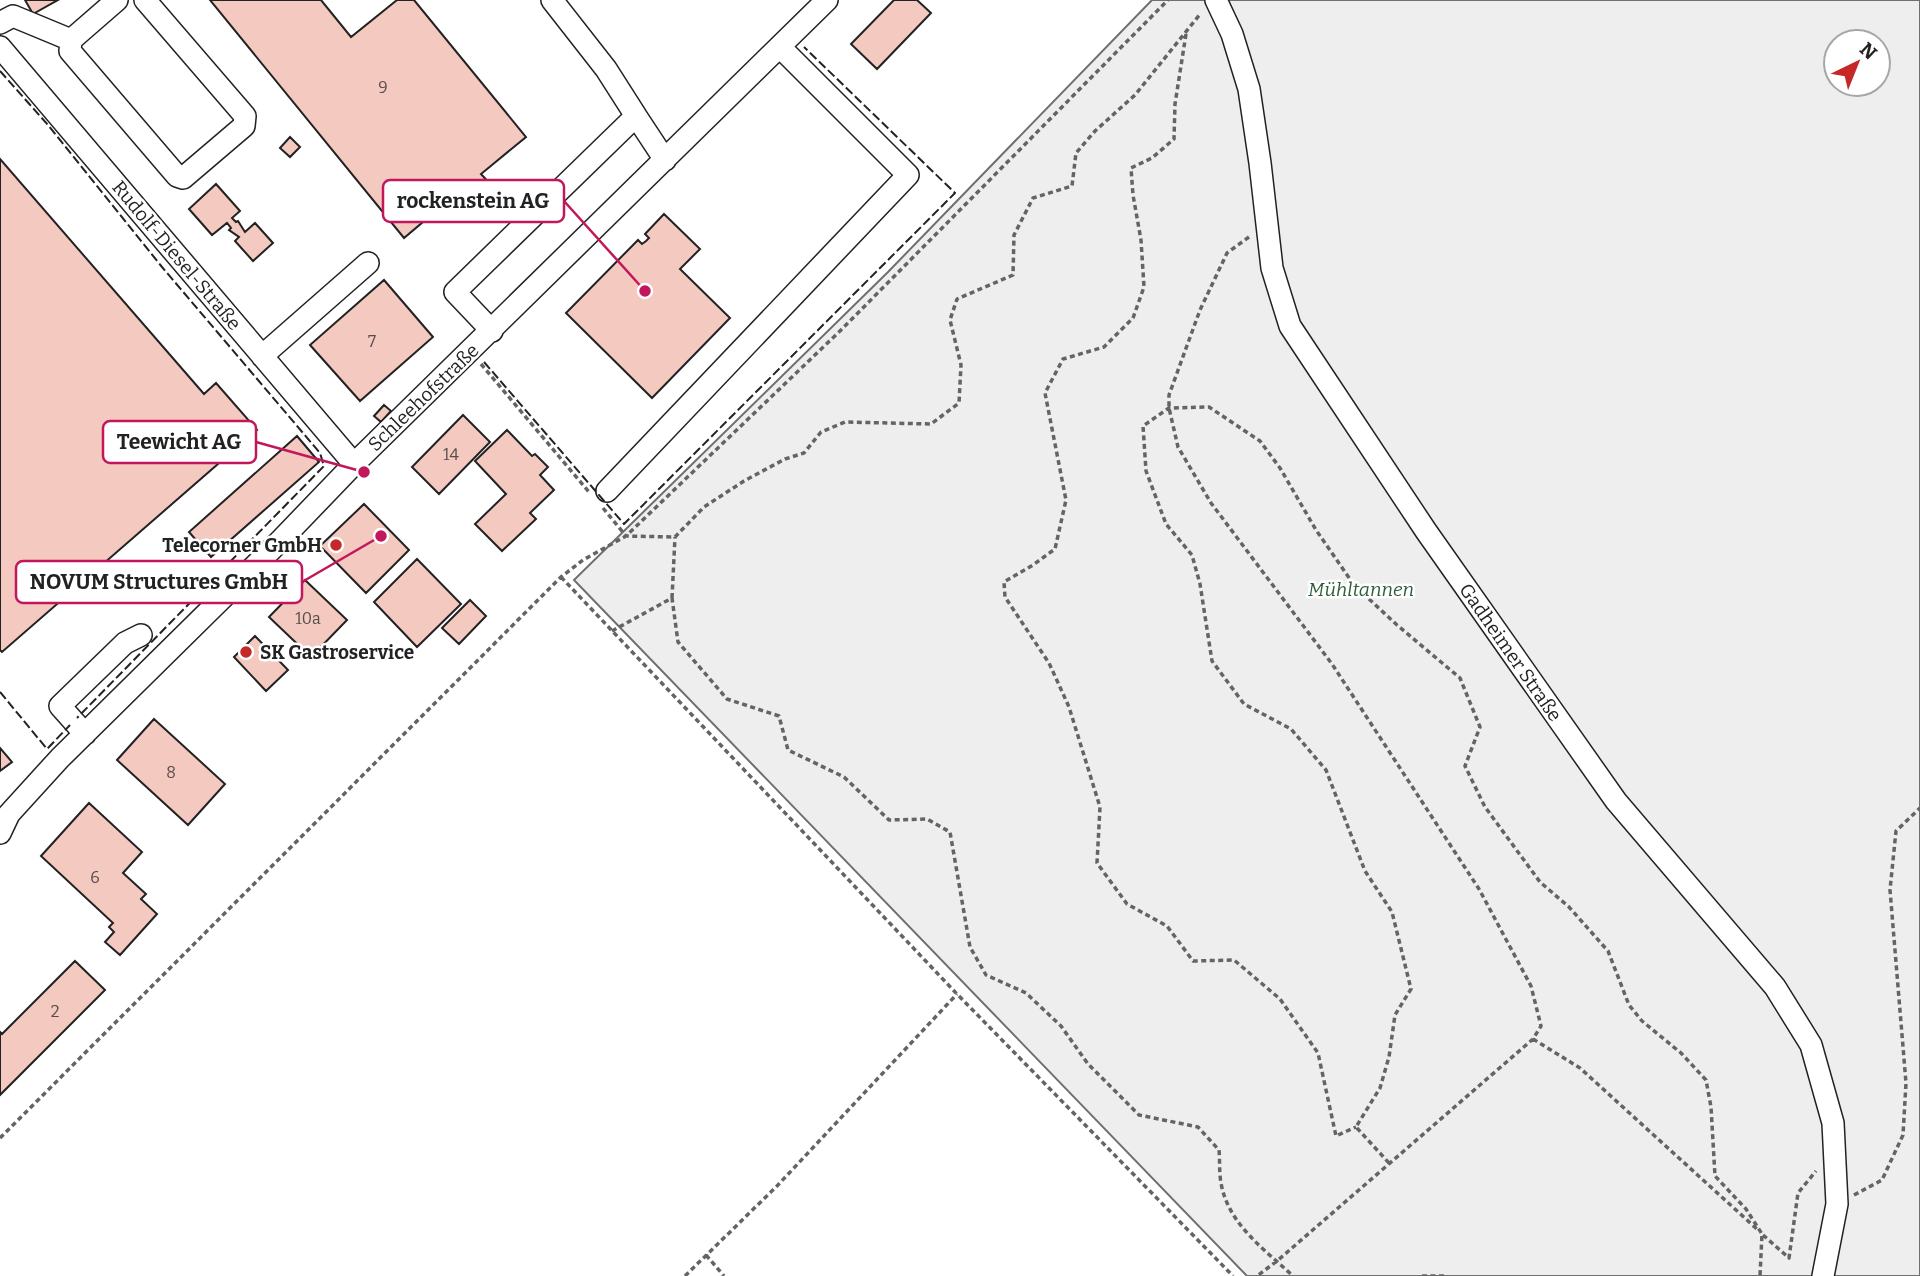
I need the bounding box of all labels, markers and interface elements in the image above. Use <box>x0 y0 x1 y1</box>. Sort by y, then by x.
north arrow <box>1822 28 1892 98</box>
text: N <box>1855 38 1882 65</box>
house number: 9 <box>378 78 388 97</box>
street label: Rudolf-Diesel-Straße <box>107 176 246 335</box>
callout: rockenstein AG <box>383 180 564 222</box>
text: rockenstein AG <box>397 188 549 214</box>
house number: 7 <box>368 332 376 351</box>
street label: Schleehofstraße <box>363 339 483 456</box>
callout: Teewicht AG <box>103 421 256 463</box>
text: Teewicht AG <box>117 429 241 455</box>
house number: 14 <box>443 445 460 464</box>
place label: Telecorner GmbH <box>162 534 322 557</box>
marker: Telecorner GmbH <box>328 537 344 553</box>
callout: NOVUM Structures GmbH <box>16 561 302 603</box>
text: NOVUM Structures GmbH <box>30 569 288 595</box>
park label: Mühltannen <box>1308 578 1414 601</box>
street label: Gadheimer Straße <box>1454 579 1567 726</box>
house number: 10a <box>295 609 321 628</box>
place label: SK Gastroservice <box>260 641 414 664</box>
marker: SK Gastroservice <box>238 644 254 660</box>
house number: 8 <box>166 763 176 782</box>
house number: 6 <box>90 868 100 887</box>
house number: 2 <box>51 1002 59 1021</box>

